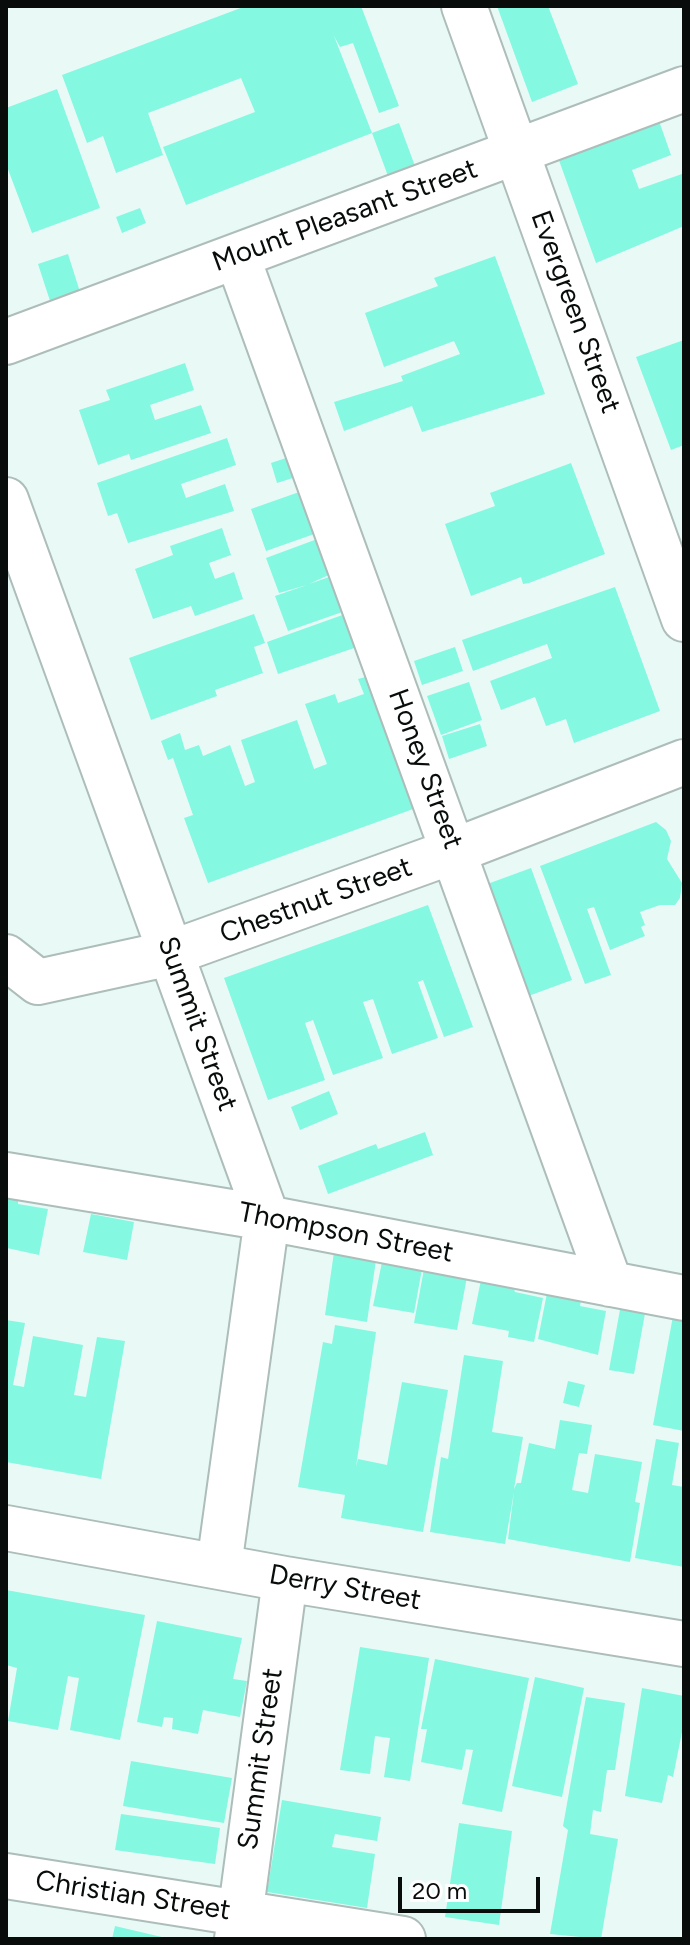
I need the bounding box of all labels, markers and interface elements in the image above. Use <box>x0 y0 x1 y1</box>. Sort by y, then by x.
street label: Mount Pleasant Street <box>208 152 482 280</box>
street label: Evergreen Street <box>523 206 627 418</box>
street label: Honey Street <box>381 684 469 854</box>
street label: Chestnut Street <box>215 851 417 951</box>
street label: Summit Street <box>150 932 244 1116</box>
street label: Thompson Street <box>236 1196 456 1270</box>
street label: Derry Street <box>266 1558 424 1618</box>
street label: Summit Street <box>232 1666 290 1852</box>
scale bar <box>402 1861 544 1911</box>
street label: Christian Street <box>33 1864 233 1928</box>
text: 20 m <box>412 1876 467 1905</box>

